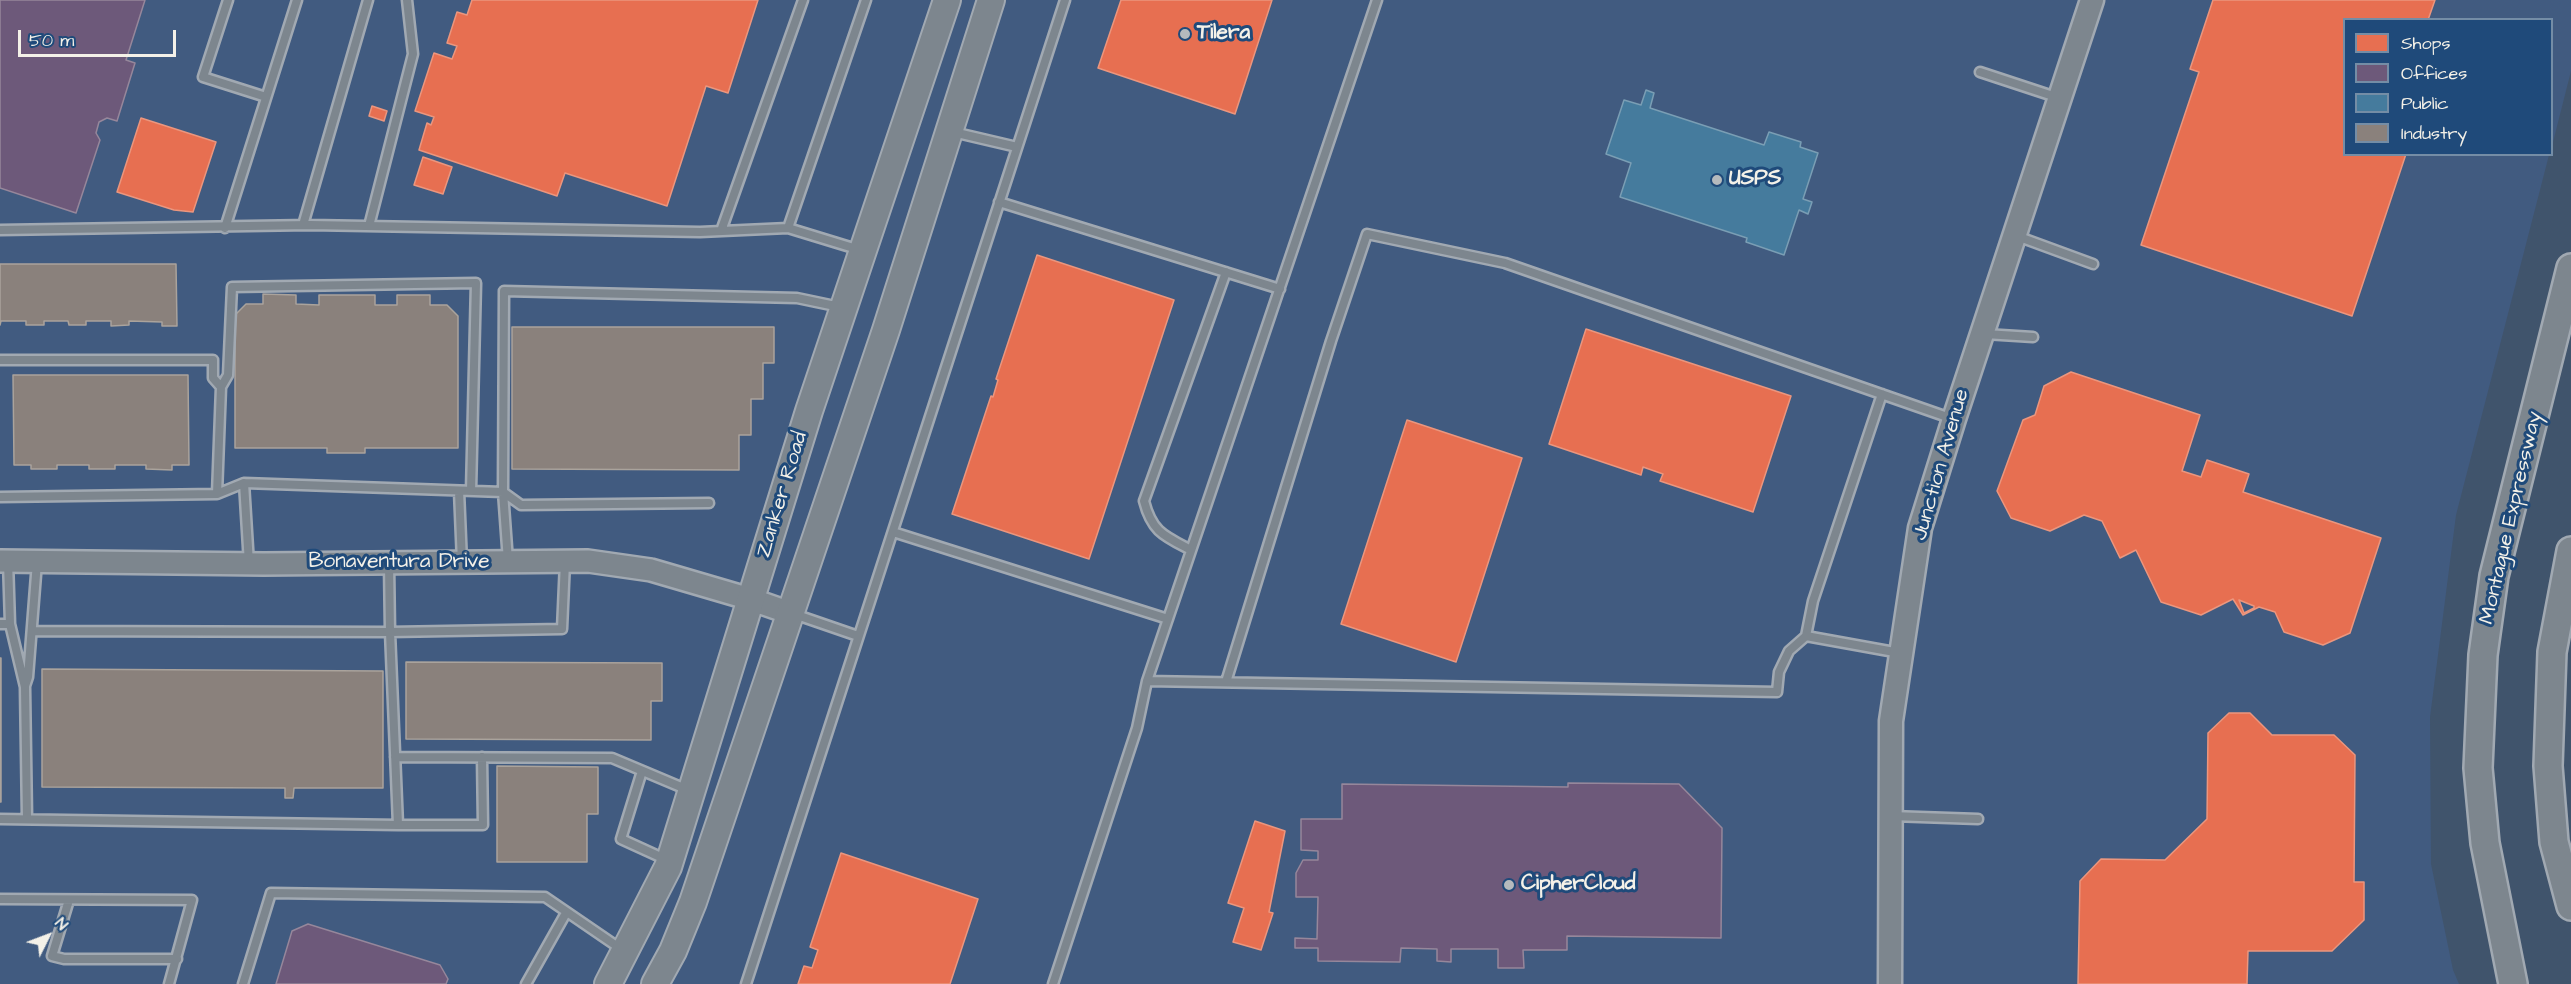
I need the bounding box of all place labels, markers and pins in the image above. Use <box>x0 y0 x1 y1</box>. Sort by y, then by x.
place label: Tilera <box>1197 21 1250 47</box>
marker: Tilera <box>1178 27 1192 41</box>
place label: USPS <box>1729 167 1781 193</box>
marker: USPS <box>1710 173 1724 187</box>
place label: CipherCloud <box>1521 872 1635 898</box>
marker: CipherCloud <box>1502 878 1516 892</box>

